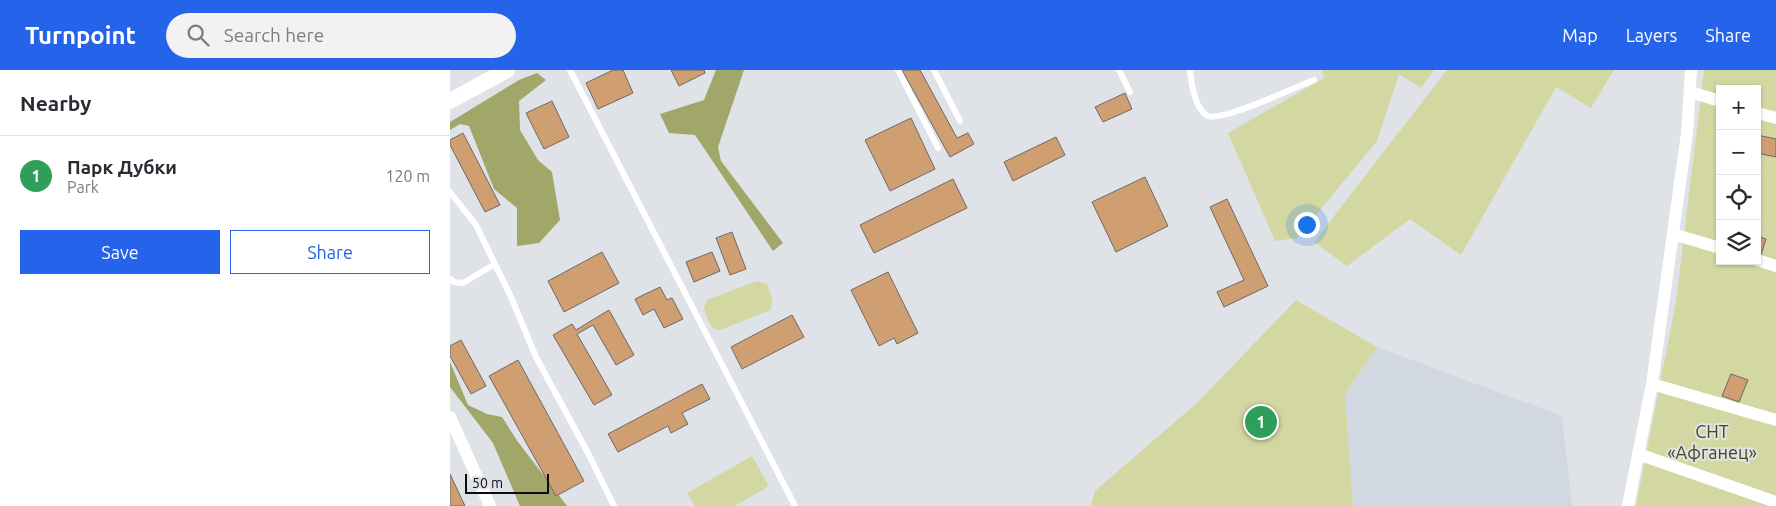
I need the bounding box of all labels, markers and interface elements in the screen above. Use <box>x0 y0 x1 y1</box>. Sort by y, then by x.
search box <box>166 13 516 58</box>
icon: search <box>184 21 212 49</box>
text: Turnpoint <box>25 22 136 49</box>
text: Search here <box>224 24 324 46</box>
text: Map <box>1562 25 1598 45</box>
text: Layers <box>1626 25 1677 45</box>
text: Share <box>1705 25 1751 45</box>
map controls <box>1716 85 1761 265</box>
button: + <box>1716 85 1761 130</box>
text: Nearby <box>20 91 91 115</box>
button: − <box>1716 130 1761 175</box>
text: Парк Дубки <box>67 156 177 178</box>
text: 1 <box>31 167 41 185</box>
text: 120 m <box>385 167 430 185</box>
button: locate <box>1716 175 1761 220</box>
text: Park <box>67 178 99 196</box>
your location <box>1294 212 1320 238</box>
button: layers <box>1716 220 1761 265</box>
button: Save <box>20 230 220 274</box>
button: Share <box>230 230 430 274</box>
pin: 1 <box>1245 403 1277 441</box>
park label: СНТ «Афганец» <box>1667 421 1757 462</box>
scale bar <box>465 471 549 494</box>
text: 50 m <box>472 475 503 491</box>

